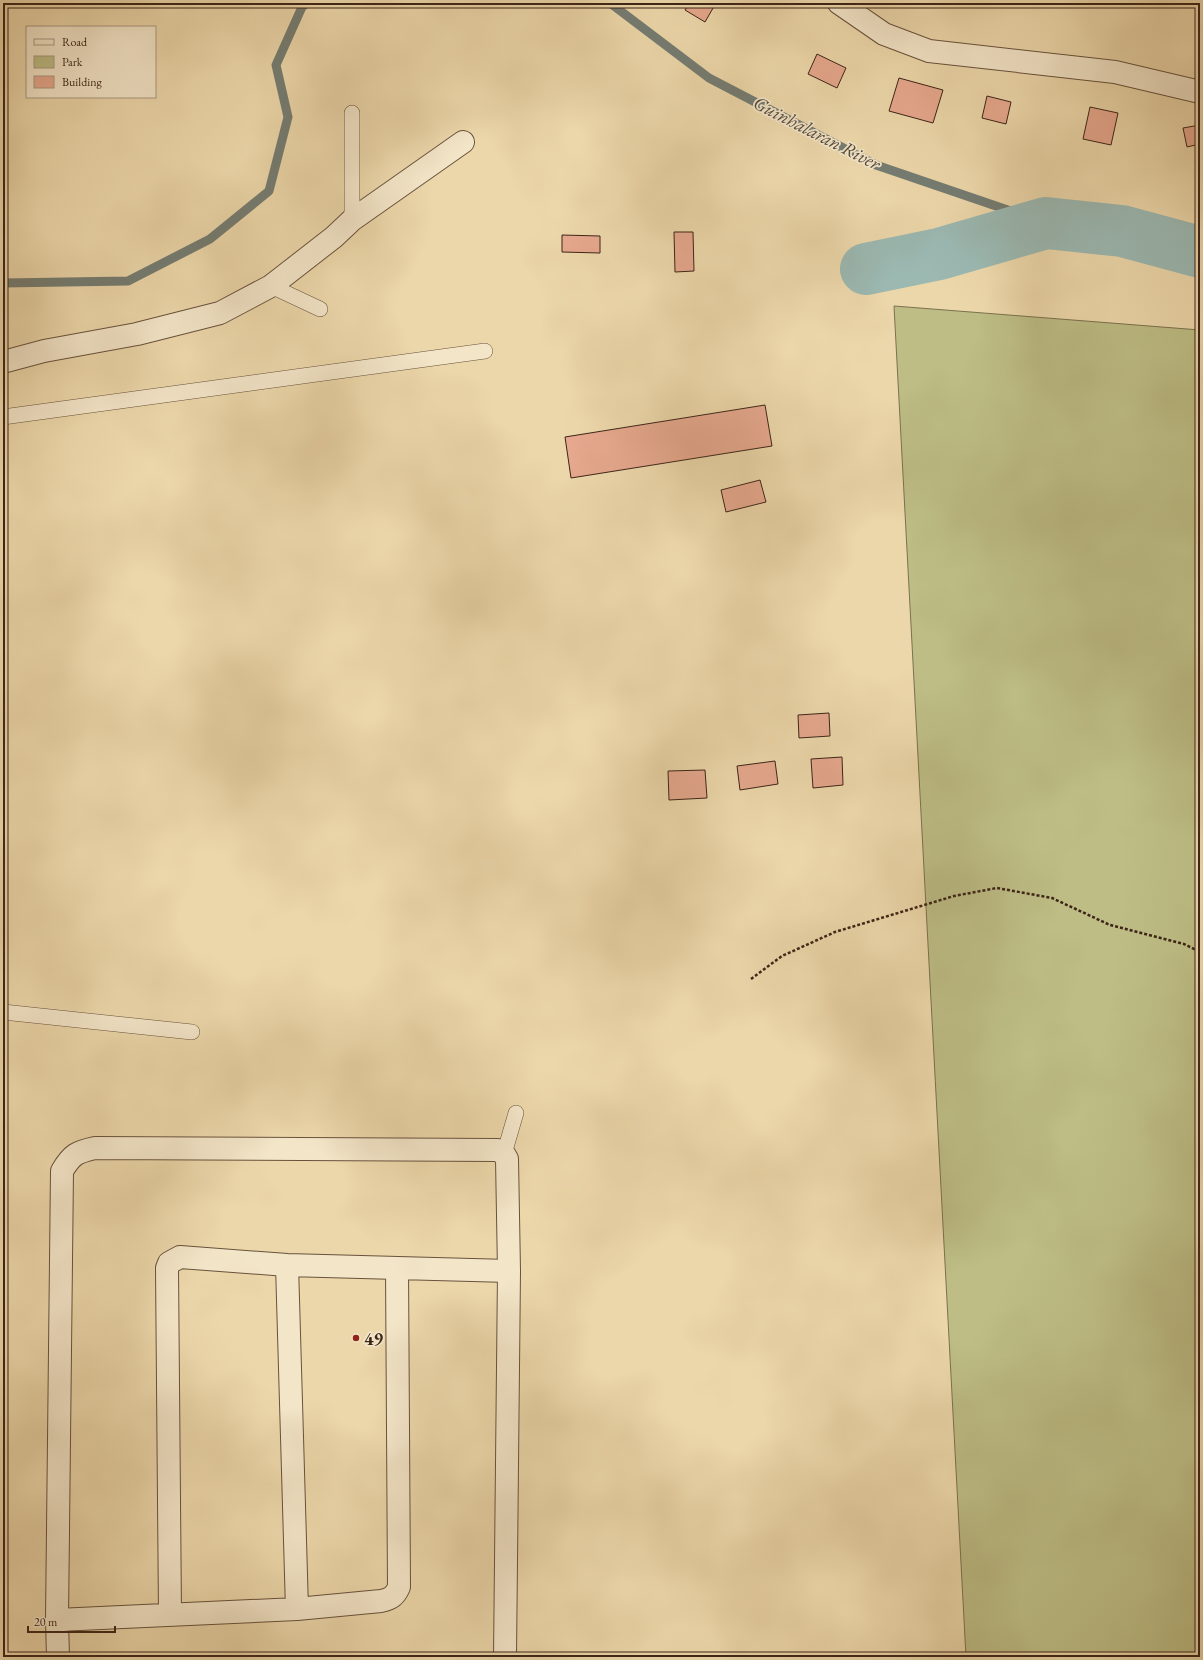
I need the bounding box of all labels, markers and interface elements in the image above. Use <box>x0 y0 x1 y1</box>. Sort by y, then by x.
legend <box>26 26 156 98</box>
text: Road <box>62 34 88 50</box>
text: Park <box>62 54 83 70</box>
text: Building <box>62 74 103 90</box>
water label: Guinhalaran River <box>749 90 886 176</box>
place label: 49 <box>364 1327 384 1350</box>
marker: 49 <box>351 1333 361 1343</box>
scale bar <box>28 1608 115 1634</box>
text: 20 m <box>34 1614 58 1630</box>

